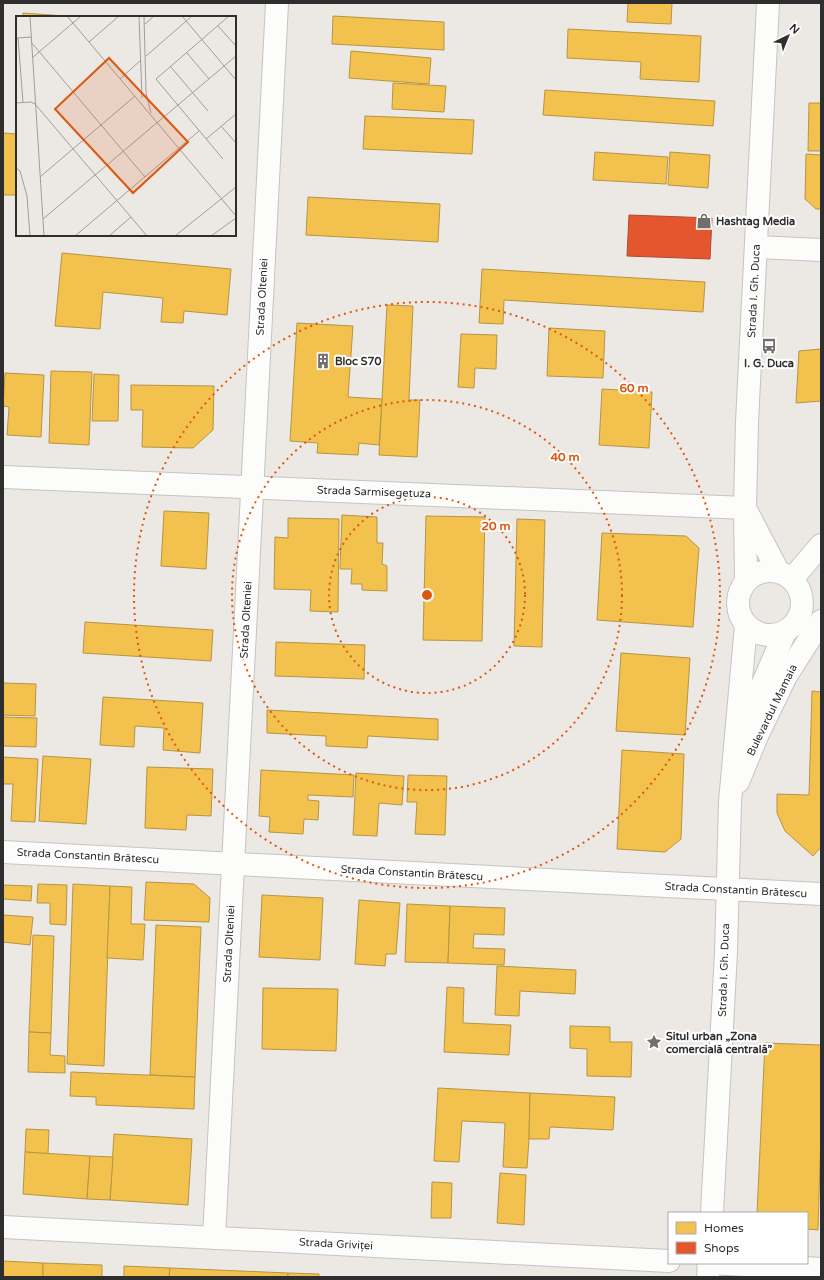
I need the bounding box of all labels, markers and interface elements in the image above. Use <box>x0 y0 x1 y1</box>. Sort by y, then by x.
inset map <box>16 16 236 236</box>
north arrow <box>768 16 808 56</box>
text: N <box>787 21 802 37</box>
shop icon: Hashtag Media <box>695 212 713 230</box>
place label: Hashtag Media <box>716 215 795 229</box>
street label: Strada I. Gh. Duca <box>745 244 763 338</box>
street label: Strada Olteniei <box>253 258 271 336</box>
bus stop icon: I. G. Duca <box>760 337 778 355</box>
building icon: Bloc S70 <box>314 352 332 370</box>
place label: Bloc S70 <box>335 355 381 368</box>
place label: I. G. Duca <box>744 357 794 370</box>
text: 60 m <box>619 381 649 395</box>
text: 40 m <box>550 450 580 464</box>
street label: Strada Sarmisegetuza <box>317 484 431 500</box>
text: 20 m <box>481 519 511 533</box>
street label: Strada Olteniei <box>237 581 255 659</box>
centre of rings <box>420 588 434 602</box>
street label: Bulevardul Mamaia <box>744 662 800 758</box>
street label: Strada Constantin Brătescu <box>16 846 160 866</box>
street label: Strada Constantin Brătescu <box>340 863 484 883</box>
street label: Strada Constantin Brătescu <box>664 880 808 900</box>
street label: Strada Olteniei <box>220 905 238 983</box>
street label: Strada I. Gh. Duca <box>716 923 732 1017</box>
place label: Situl urban „Zona comercială centrală” <box>666 1030 772 1056</box>
place icon: Situl urban „Zona comercială centrală” <box>645 1033 663 1051</box>
legend <box>668 1212 808 1264</box>
text: Homes <box>704 1221 744 1235</box>
street label: Strada Griviței <box>299 1236 373 1252</box>
text: Shops <box>704 1241 739 1255</box>

